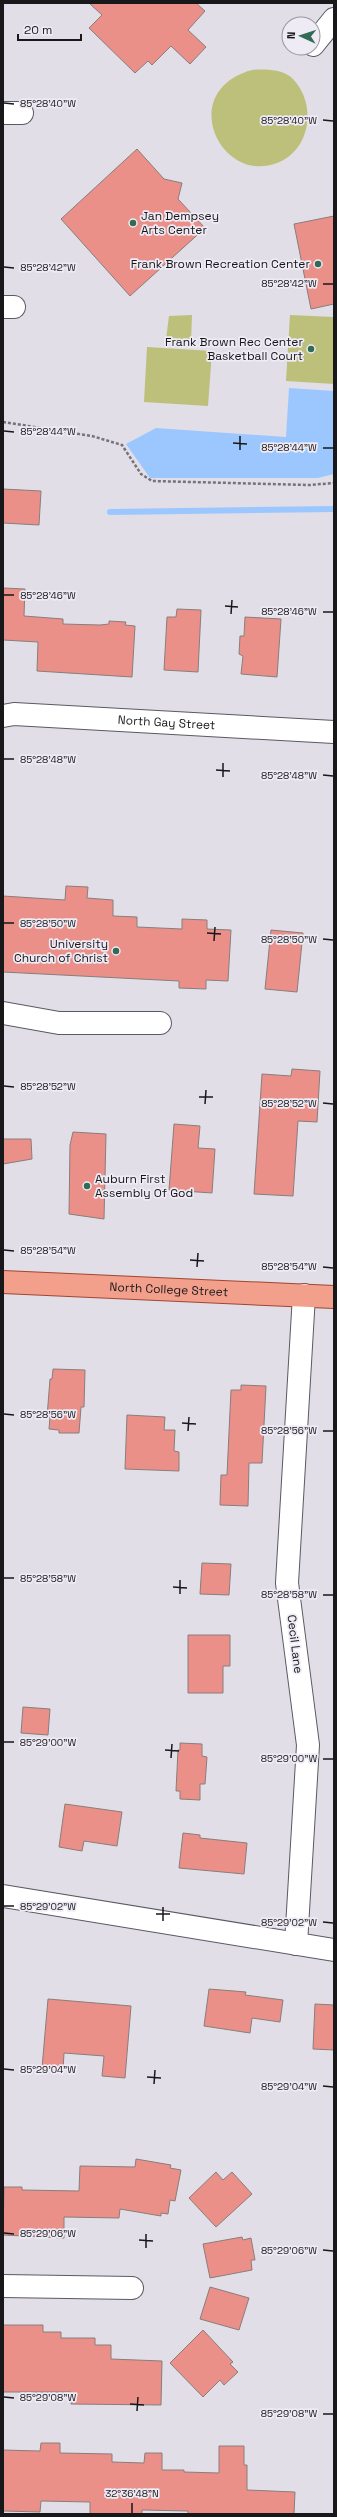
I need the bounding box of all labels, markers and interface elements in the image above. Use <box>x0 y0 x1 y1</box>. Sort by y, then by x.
scale bar <box>18 16 81 42</box>
north arrow <box>281 16 321 56</box>
text: 20 m <box>24 22 52 38</box>
text: N <box>284 31 298 40</box>
text: 85°28'40"W <box>20 97 76 110</box>
text: 85°28'40"W <box>261 114 317 127</box>
place label: Jan Dempsey Arts Center <box>141 208 219 238</box>
marker: Jan Dempsey Arts Center <box>128 218 138 228</box>
place label: Frank Brown Recreation Center <box>131 256 310 272</box>
marker: Frank Brown Recreation Center <box>313 259 323 269</box>
text: 85°28'42"W <box>20 261 76 274</box>
text: 85°28'42"W <box>261 277 317 290</box>
place label: Frank Brown Rec Center Basketball Court <box>165 334 303 364</box>
marker: Frank Brown Rec Center Basketball Court <box>306 344 316 354</box>
text: 85°28'44"W <box>20 425 76 438</box>
text: 85°28'44"W <box>261 441 317 454</box>
text: 85°28'46"W <box>20 589 76 602</box>
text: 85°28'46"W <box>261 605 317 618</box>
street label: North Gay Street <box>117 712 216 733</box>
text: 85°28'48"W <box>20 753 76 766</box>
text: 85°28'48"W <box>261 769 317 782</box>
text: 85°28'50"W <box>20 917 76 930</box>
text: 85°28'50"W <box>261 933 317 946</box>
place label: University Church of Christ <box>14 936 108 966</box>
marker: University Church of Christ <box>111 946 121 956</box>
text: 85°28'52"W <box>20 1080 76 1093</box>
text: 85°28'52"W <box>261 1097 317 1110</box>
place label: Auburn First Assembly Of God <box>95 1171 193 1201</box>
marker: Auburn First Assembly Of God <box>82 1181 92 1191</box>
text: 85°28'54"W <box>20 1244 76 1257</box>
text: 85°28'54"W <box>261 1260 317 1273</box>
street label: North College Street <box>109 1279 228 1300</box>
text: 85°28'56"W <box>20 1408 76 1421</box>
text: 85°28'56"W <box>261 1424 317 1437</box>
text: 85°28'58"W <box>20 1572 76 1585</box>
text: 85°28'58"W <box>261 1588 317 1601</box>
street label: Cecil Lane <box>283 1614 307 1674</box>
text: 85°29'00"W <box>20 1736 76 1749</box>
text: 85°29'00"W <box>261 1752 317 1765</box>
text: 85°29'02"W <box>20 1900 76 1913</box>
text: 85°29'02"W <box>261 1916 317 1929</box>
text: 85°29'04"W <box>20 2063 76 2076</box>
text: 85°29'04"W <box>261 2080 317 2093</box>
text: 85°29'06"W <box>20 2227 76 2240</box>
text: 85°29'06"W <box>261 2244 317 2257</box>
text: 85°29'08"W <box>20 2391 76 2404</box>
text: 85°29'08"W <box>261 2407 317 2420</box>
text: 32°36'48"N <box>105 2487 159 2500</box>

